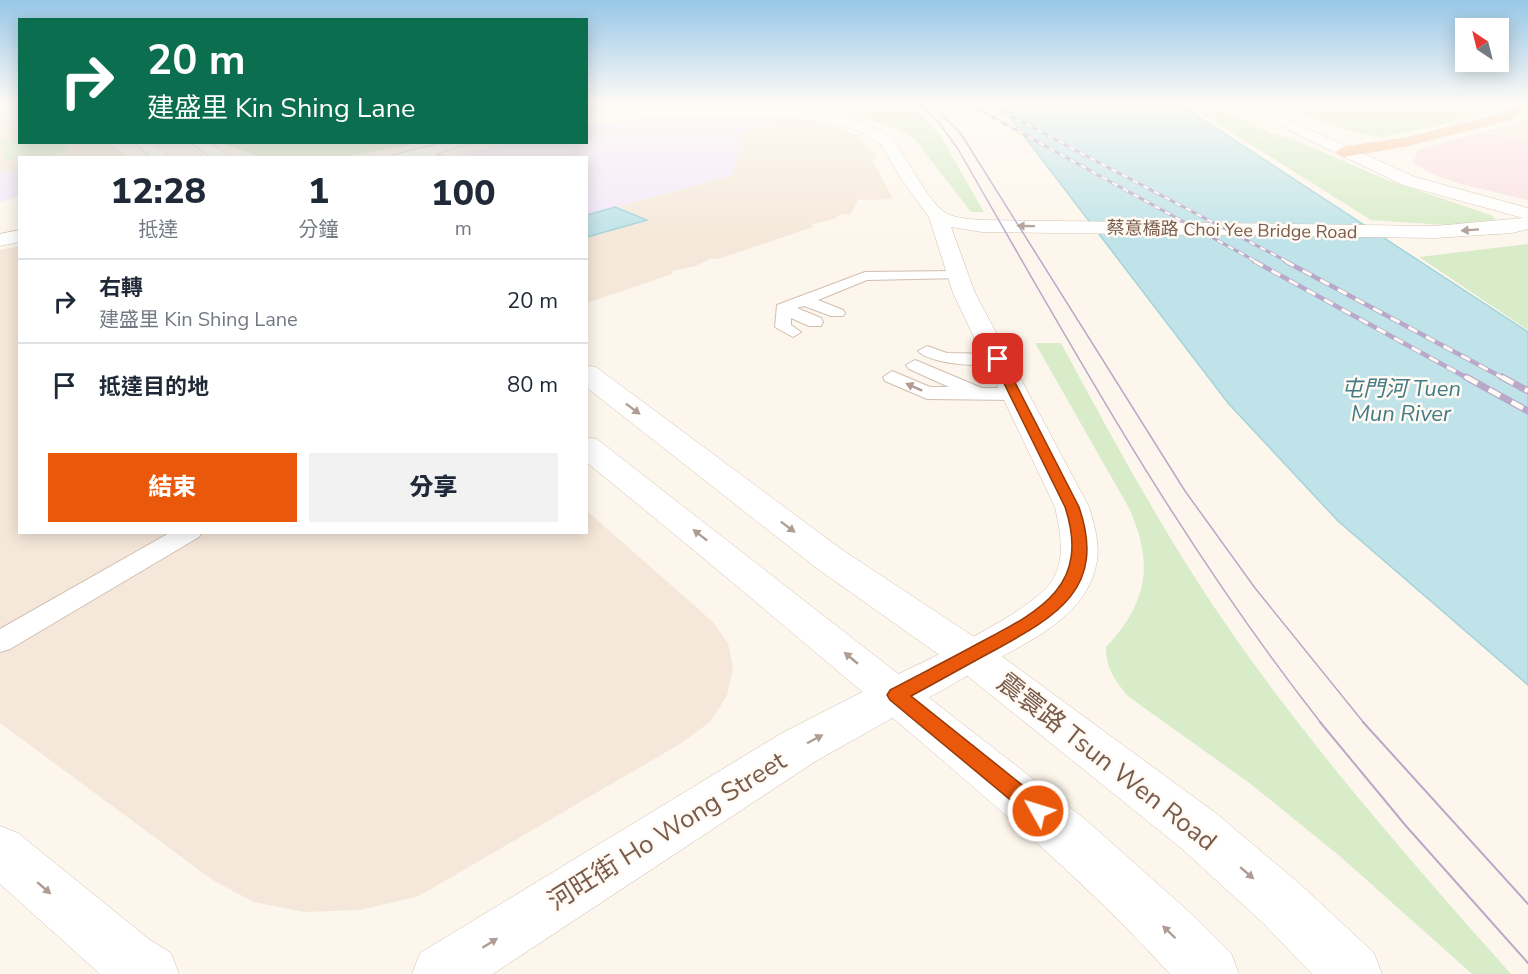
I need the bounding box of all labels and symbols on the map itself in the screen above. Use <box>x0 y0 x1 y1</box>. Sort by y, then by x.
north arrow <box>1455 18 1509 72</box>
street label: 蔡意橋路 Choi Yee Bridge Road <box>1106 216 1358 244</box>
one-way arrow <box>1017 222 1036 231</box>
one-way arrow <box>1461 225 1480 235</box>
pin <box>972 333 1023 384</box>
water label: 屯門河 Tuen Mun River <box>1341 374 1461 429</box>
one-way arrow <box>906 382 923 391</box>
one-way arrow <box>625 403 641 415</box>
one-way arrow <box>781 520 796 532</box>
one-way arrow <box>692 529 708 542</box>
one-way arrow <box>844 652 859 664</box>
street label: 震寰路 Tsun Wen Road <box>990 665 1224 859</box>
one-way arrow <box>807 734 824 744</box>
street label: 河旺街 Ho Wong Street <box>541 743 794 919</box>
position arrow <box>1006 779 1070 843</box>
one-way arrow <box>1239 866 1254 879</box>
one-way arrow <box>36 881 51 894</box>
one-way arrow <box>1162 925 1177 939</box>
one-way arrow <box>482 937 498 948</box>

